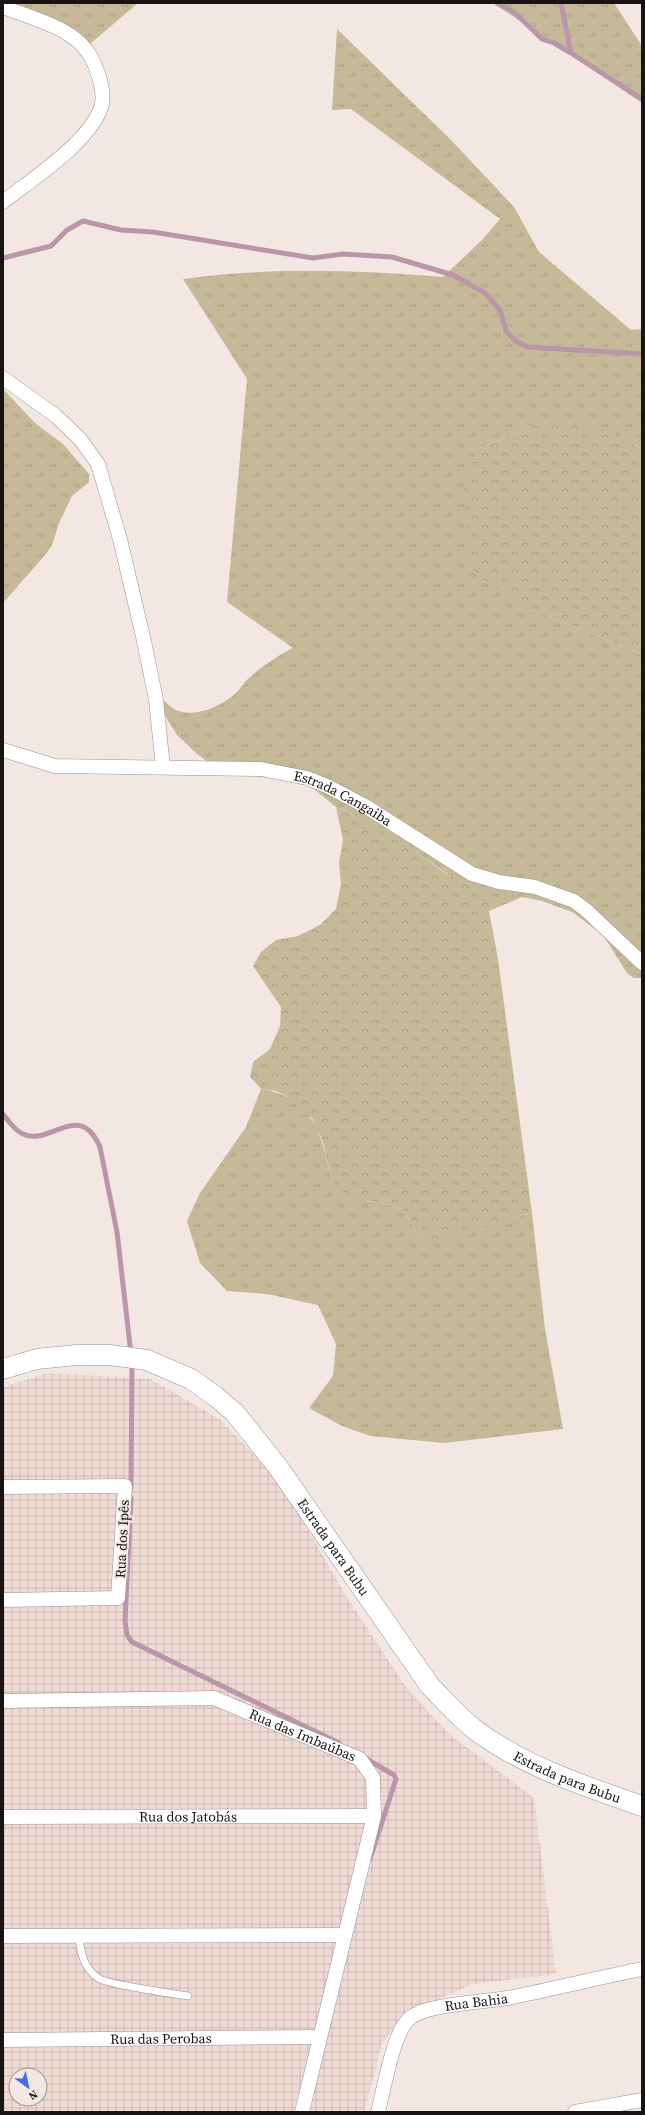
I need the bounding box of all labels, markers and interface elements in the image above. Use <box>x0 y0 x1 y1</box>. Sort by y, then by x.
street label: Estrada Cangaiba <box>292 766 397 831</box>
street label: Estrada para Bubu <box>293 1494 374 1600</box>
street label: Rua dos Ipês <box>110 1499 134 1579</box>
street label: Rua das Imbaúbas <box>246 1704 359 1766</box>
street label: Estrada para Bubu <box>510 1746 624 1808</box>
street label: Rua dos Jatobás <box>139 1806 237 1827</box>
street label: Rua Bahia <box>443 1988 510 2016</box>
street label: Rua das Perobas <box>110 2028 212 2049</box>
north arrow <box>8 2067 48 2107</box>
text: N <box>26 2086 41 2103</box>

